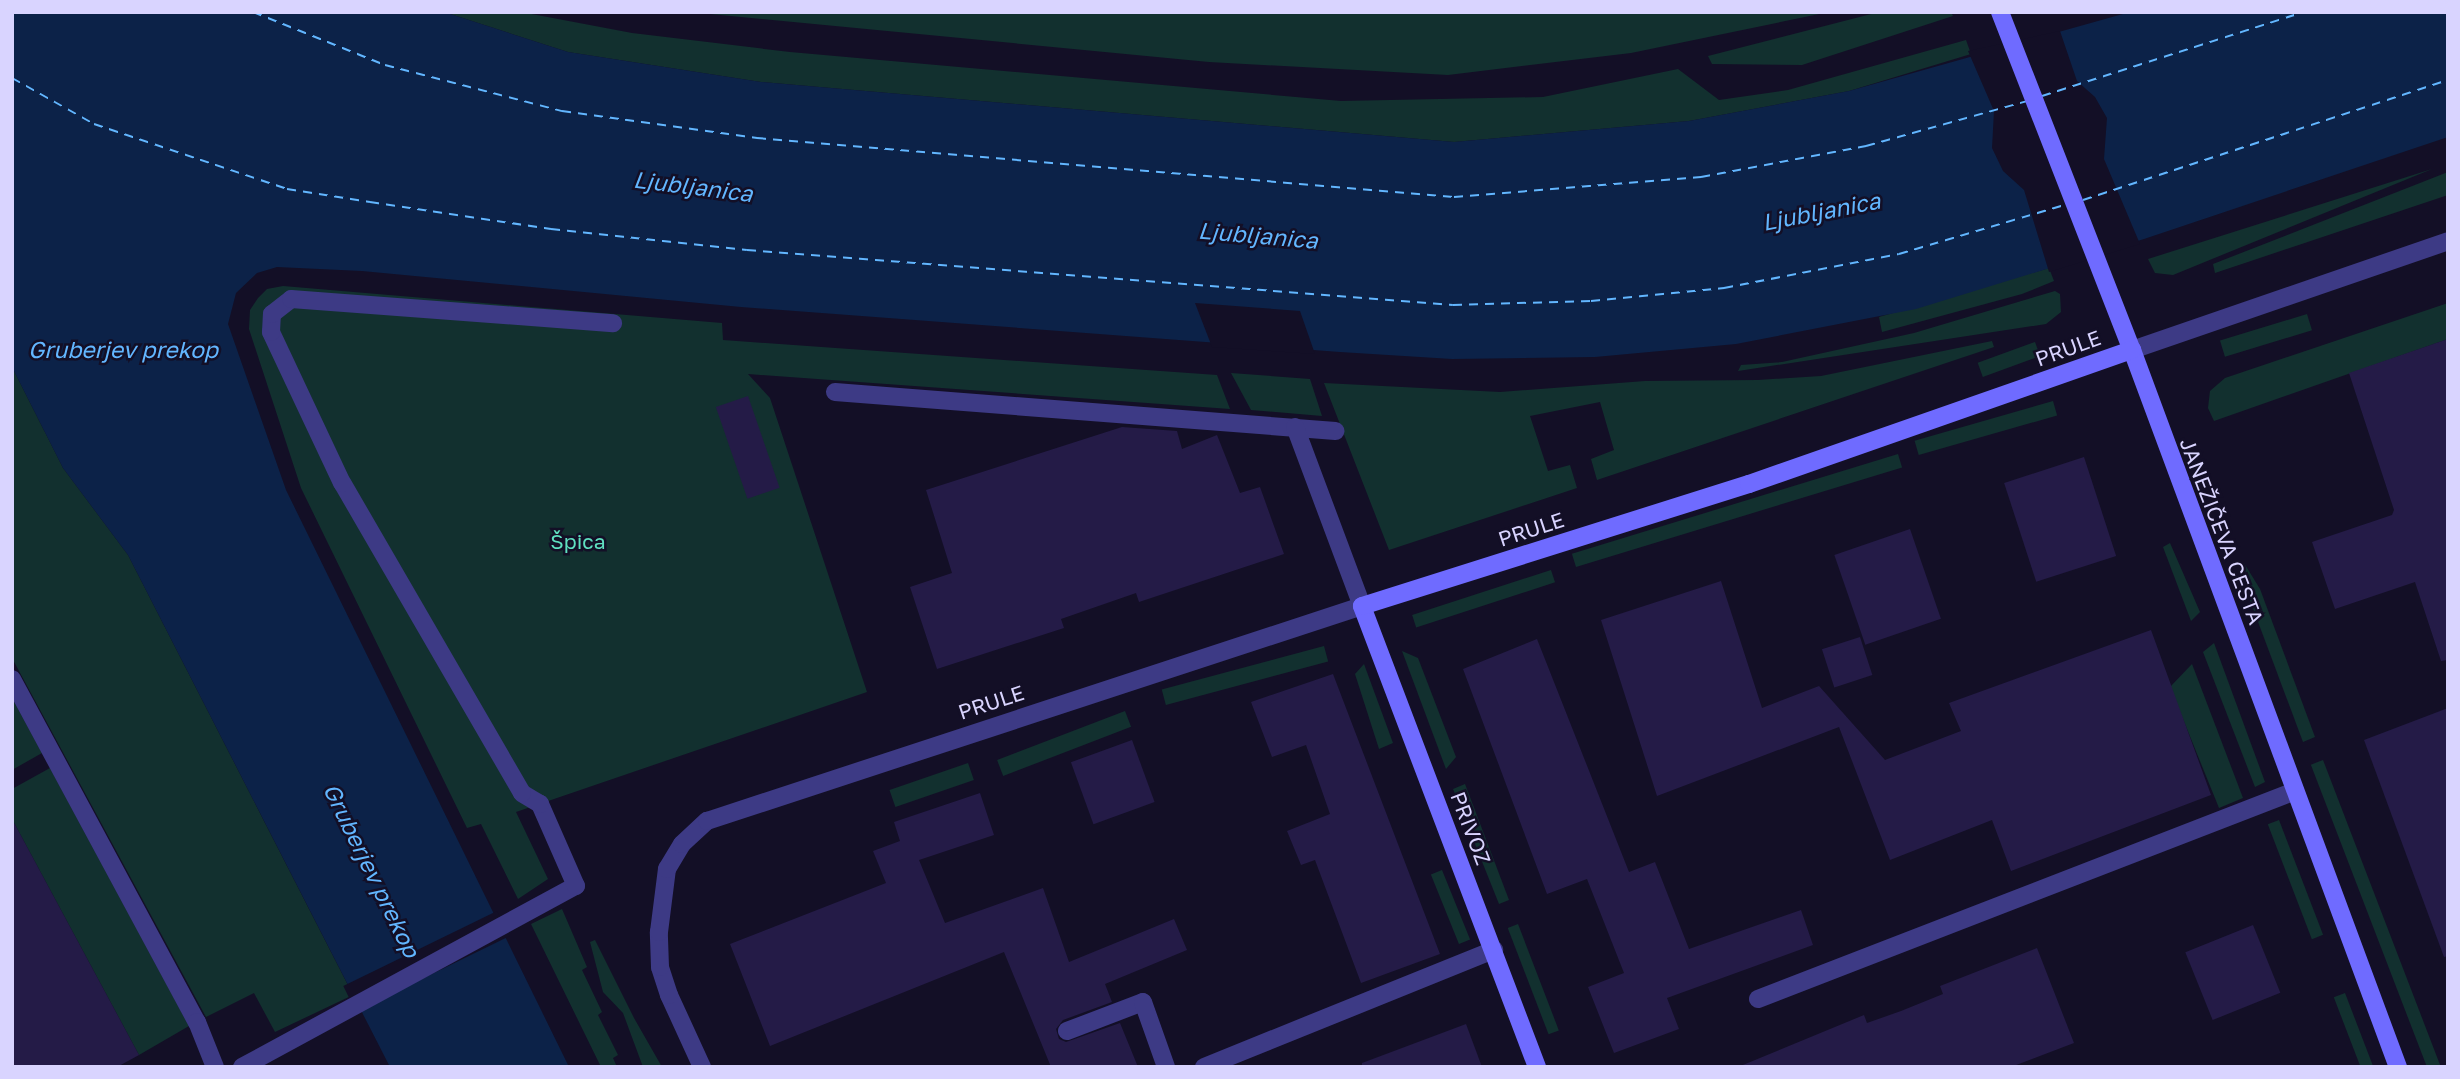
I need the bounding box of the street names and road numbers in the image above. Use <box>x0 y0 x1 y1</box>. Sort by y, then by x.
street label: PRULE <box>2032 325 2104 371</box>
street label: JANEŽIČEVA CESTA <box>2175 434 2269 628</box>
street label: PRULE <box>1495 507 1567 551</box>
street label: PRULE <box>955 680 1027 724</box>
street label: PRIVOZ <box>1446 788 1496 868</box>

